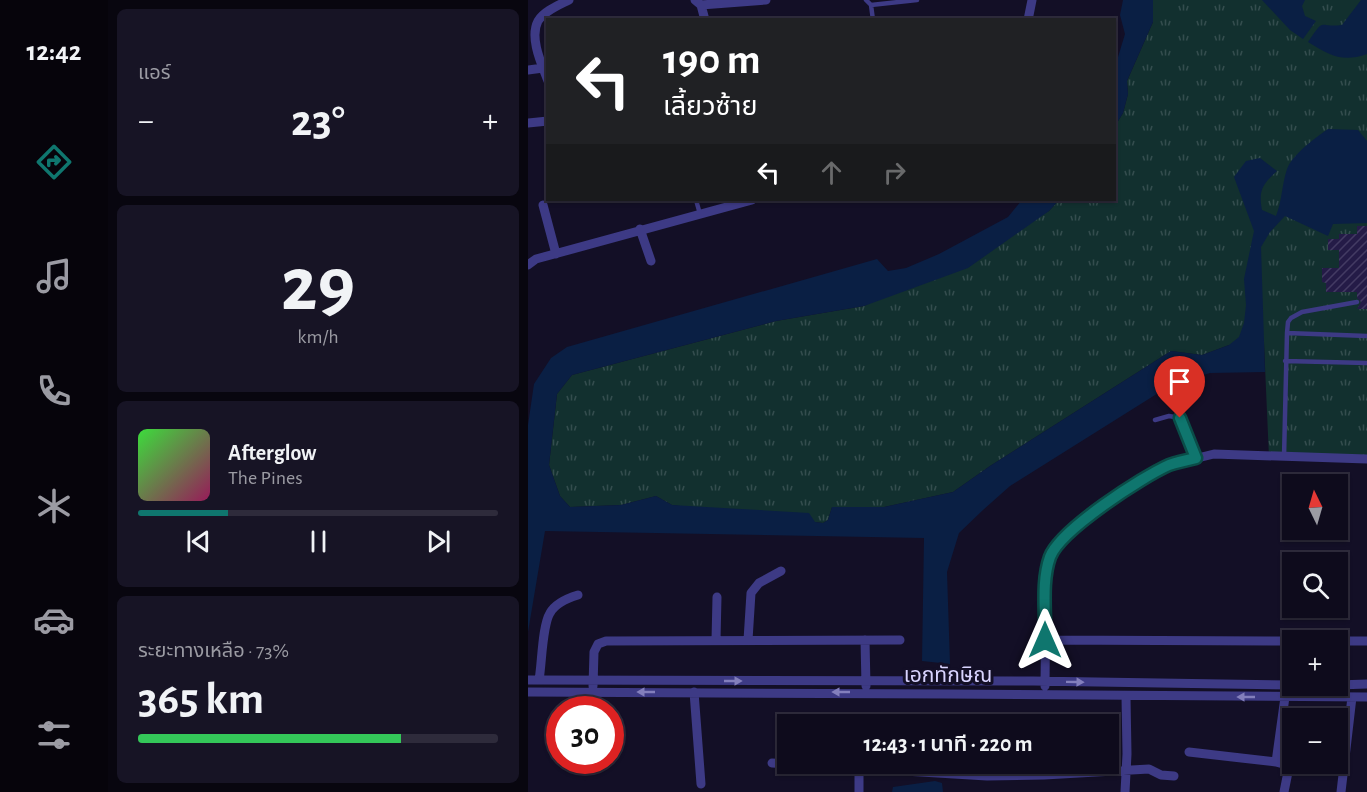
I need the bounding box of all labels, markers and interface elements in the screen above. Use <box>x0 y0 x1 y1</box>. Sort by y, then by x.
text: 12:42 <box>27 38 81 65</box>
text: 190 m <box>663 39 761 81</box>
icon: left <box>564 42 642 120</box>
text: แอร์ <box>138 63 170 83</box>
text: เลี้ยวซ้าย <box>663 93 757 120</box>
text: 23° <box>291 99 345 144</box>
text: − <box>138 105 154 138</box>
text: + <box>482 105 498 138</box>
icon: directions <box>33 141 75 183</box>
icon: left <box>752 156 785 189</box>
icon: ahead <box>815 156 848 189</box>
icon: right <box>878 156 911 189</box>
text: 29 <box>281 247 355 325</box>
icon: music <box>33 255 75 297</box>
text: km/h <box>297 327 339 347</box>
pin <box>1154 356 1205 418</box>
icon: arrive <box>1163 365 1196 398</box>
icon: phone <box>33 370 75 412</box>
text: Afterglow <box>228 442 316 464</box>
text: The Pines <box>228 468 303 488</box>
north arrow <box>1282 474 1348 540</box>
map controls <box>1282 474 1348 774</box>
icon: climate <box>33 485 75 527</box>
icon: previous <box>182 525 215 558</box>
icon: pause <box>302 525 335 558</box>
icon: next <box>422 525 455 558</box>
button: search <box>1282 552 1348 618</box>
icon: car <box>33 599 75 641</box>
position arrow <box>1013 608 1077 672</box>
button: + <box>1282 630 1348 696</box>
text: ระยะทางเหลือ · 73% <box>138 641 289 661</box>
street label: เอกทักษิณ <box>904 665 992 686</box>
one-way arrow <box>724 676 743 686</box>
text: 365 km <box>138 677 264 722</box>
one-way arrow <box>1066 677 1085 687</box>
one-way arrow <box>636 687 655 697</box>
one-way arrow <box>831 687 850 697</box>
one-way arrow <box>1236 692 1255 702</box>
speed limit sign: 30 <box>546 696 624 774</box>
button: − <box>1282 708 1348 774</box>
icon: filters <box>33 714 75 756</box>
text: 12:43 · 1 นาที · 220 m <box>864 733 1032 755</box>

